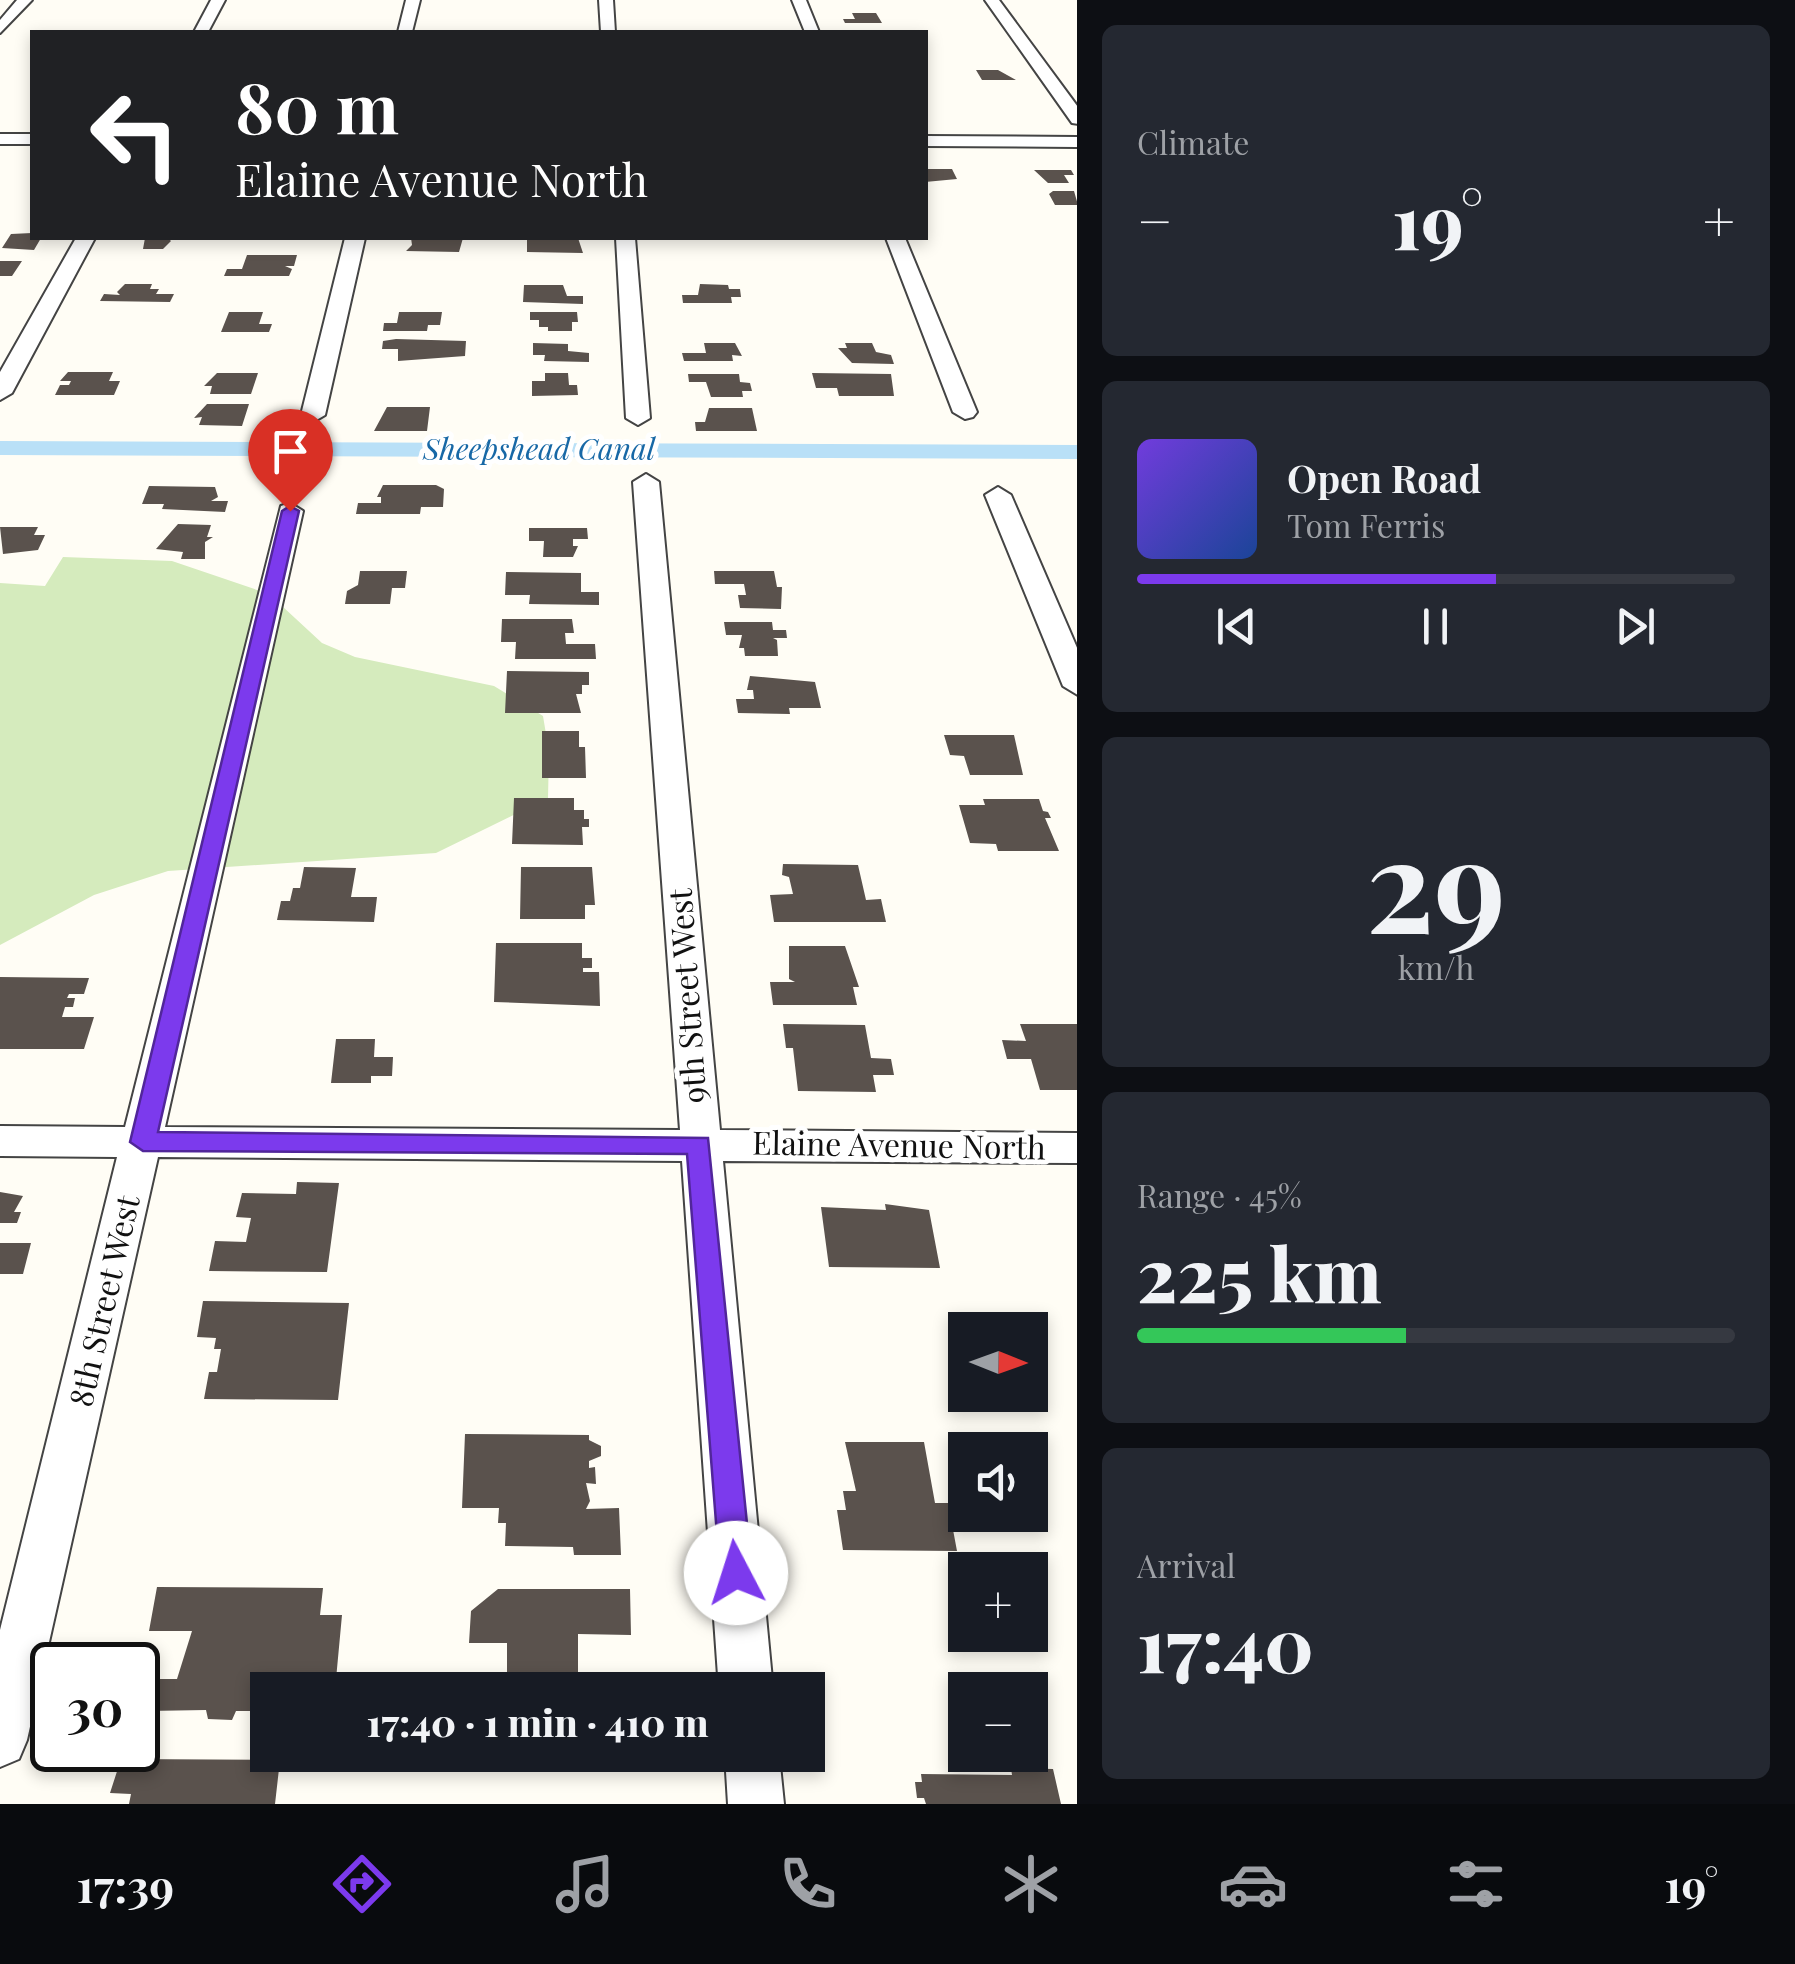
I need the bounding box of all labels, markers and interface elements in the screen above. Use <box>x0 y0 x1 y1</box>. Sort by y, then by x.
text: 80 m <box>235 58 399 152</box>
icon: left <box>70 70 200 200</box>
text: Climate <box>1137 120 1249 163</box>
text: Elaine Avenue North <box>235 148 648 208</box>
text: 19° <box>1392 169 1483 269</box>
text: − <box>1137 182 1173 256</box>
text: + <box>1703 182 1735 256</box>
pin <box>248 409 333 512</box>
icon: arrive <box>263 424 318 479</box>
water label: Sheepshead Canal <box>422 428 657 468</box>
text: Open Road <box>1287 452 1481 503</box>
text: Tom Ferris <box>1287 503 1445 546</box>
icon: previous <box>1209 599 1264 654</box>
icon: pause <box>1408 599 1463 654</box>
icon: next <box>1608 599 1663 654</box>
text: 29 <box>1366 793 1506 967</box>
street label: 9th Street West <box>657 887 714 1105</box>
text: km/h <box>1398 945 1474 988</box>
street label: Elaine Avenue North <box>752 1119 1046 1168</box>
text: Range · 45% <box>1137 1173 1302 1216</box>
street label: 8th Street West <box>57 1190 148 1410</box>
text: 225 km <box>1137 1222 1382 1322</box>
north arrow <box>948 1312 1048 1412</box>
map controls <box>948 1312 1048 1772</box>
button: sound <box>948 1432 1048 1532</box>
position arrow <box>684 1521 788 1625</box>
text: Arrival <box>1137 1543 1236 1586</box>
button: + <box>948 1552 1048 1652</box>
text: 17:40 <box>1137 1592 1314 1692</box>
speed limit sign: 30 <box>30 1642 160 1772</box>
button: − <box>948 1672 1048 1772</box>
text: 17:40 · 1 min · 410 m <box>366 1696 709 1747</box>
icon: directions <box>327 1849 397 1919</box>
icon: music <box>550 1849 620 1919</box>
icon: phone <box>773 1849 843 1919</box>
icon: climate <box>996 1849 1066 1919</box>
icon: car <box>1218 1849 1288 1919</box>
icon: filters <box>1441 1849 1511 1919</box>
text: 17:39 <box>76 1854 174 1914</box>
text: 19° <box>1664 1854 1718 1914</box>

